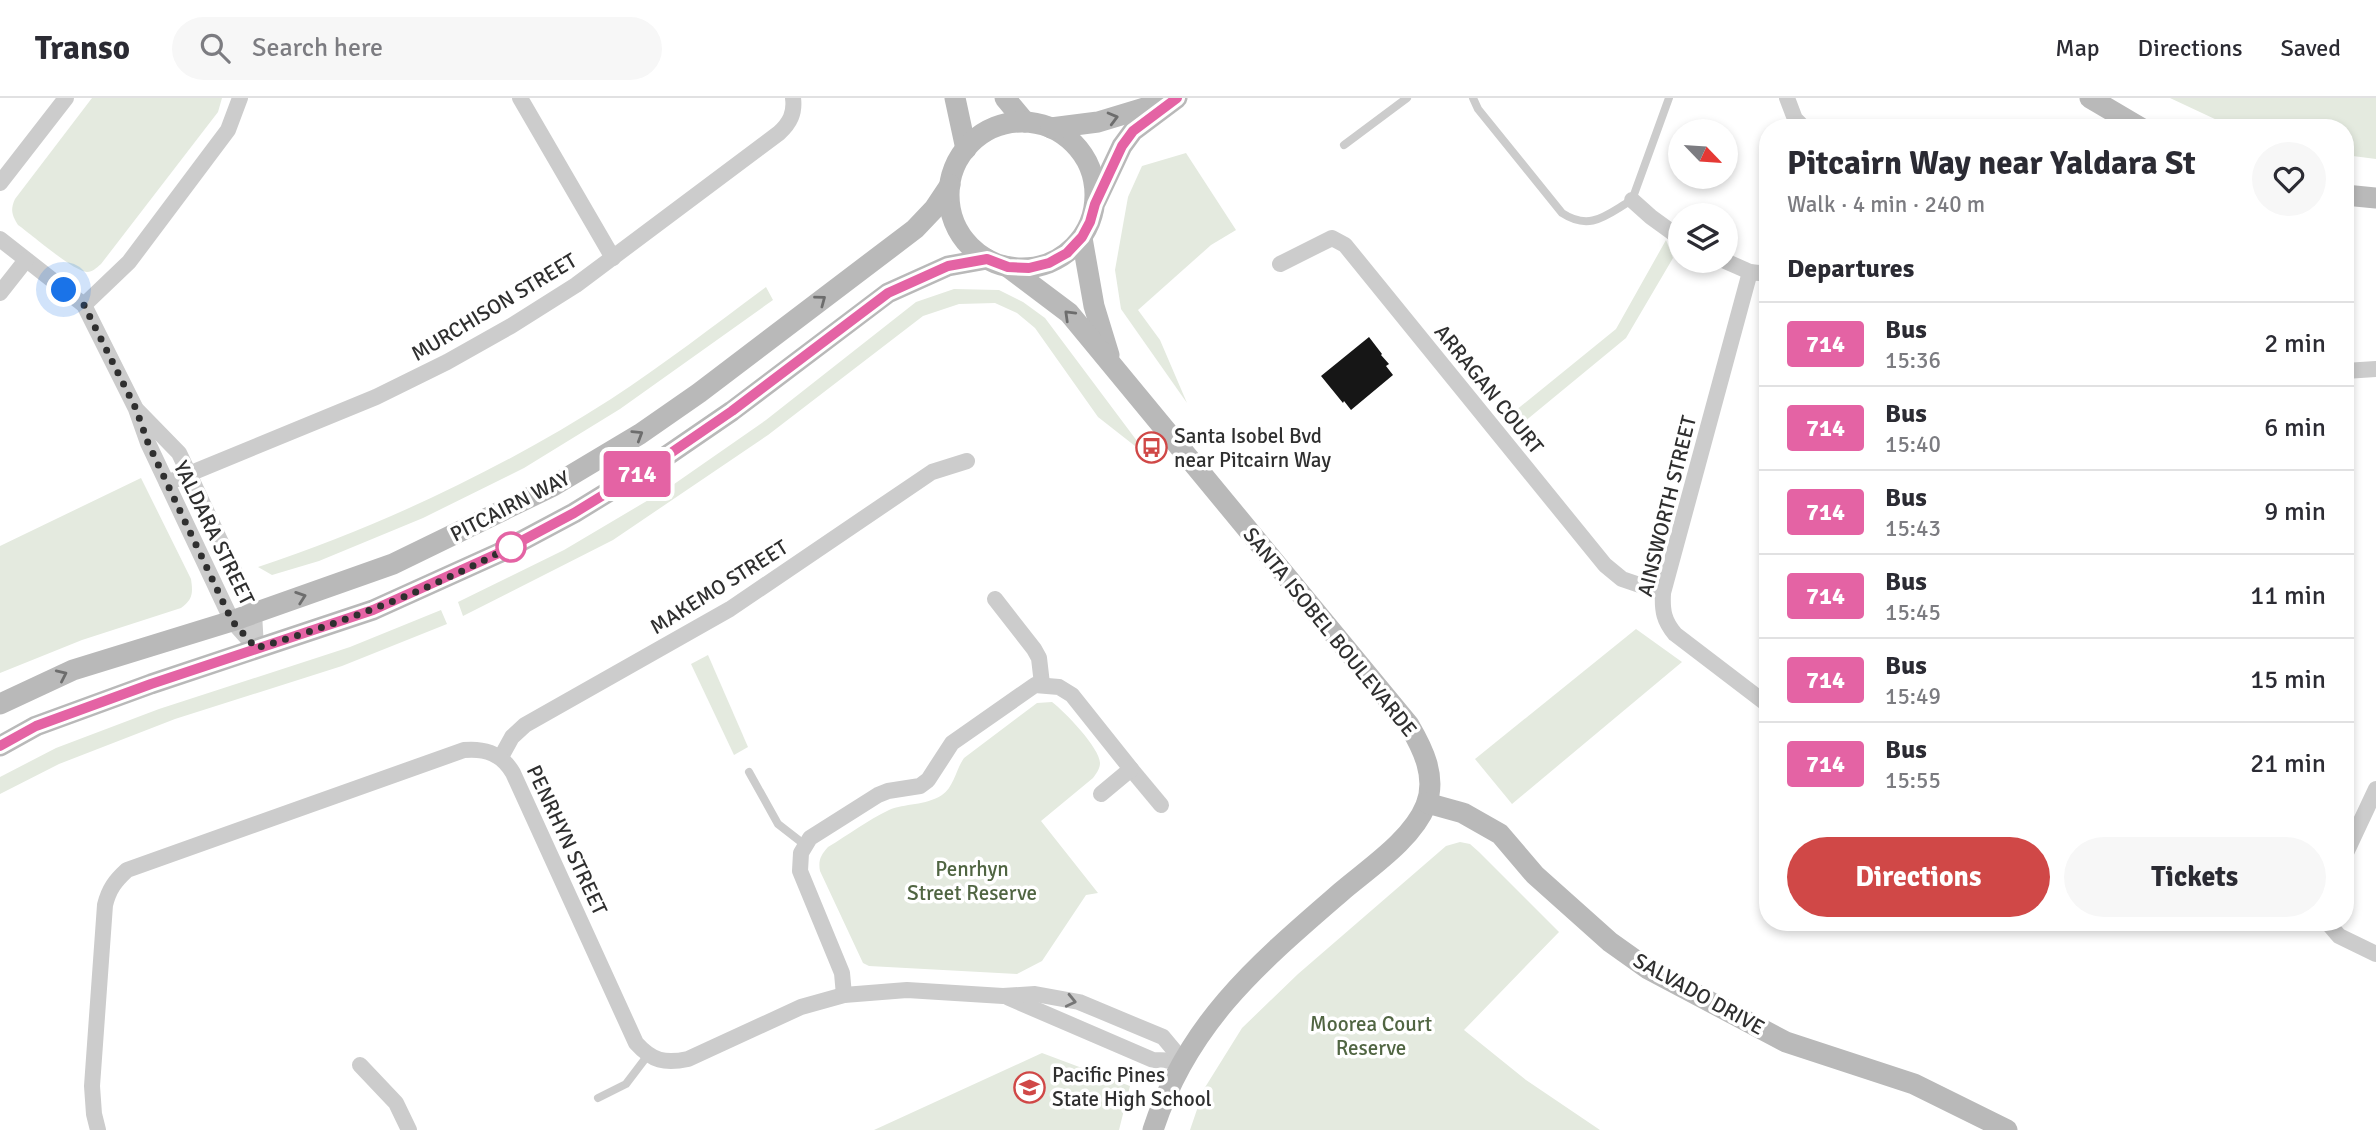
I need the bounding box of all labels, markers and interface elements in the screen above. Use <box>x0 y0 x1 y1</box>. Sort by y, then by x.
search box <box>172 17 662 80</box>
text: Transo <box>35 28 130 69</box>
icon: search <box>196 29 234 67</box>
text: Search here <box>252 32 383 64</box>
text: Map <box>2055 33 2100 63</box>
text: Directions <box>2138 33 2243 63</box>
text: Saved <box>2281 33 2341 63</box>
one-way arrow <box>1107 111 1119 126</box>
north arrow <box>1668 119 1738 189</box>
map controls <box>1668 119 1738 273</box>
button: heart <box>2252 142 2326 216</box>
text: Pitcairn Way near Yaldara St <box>1787 143 2196 184</box>
text: Walk · 4 min · 240 m <box>1787 190 1985 219</box>
button: layers <box>1668 203 1738 273</box>
street label: MURCHISON STREET <box>406 247 582 367</box>
text: Departures <box>1787 253 1914 285</box>
your location <box>46 272 81 307</box>
one-way arrow <box>813 295 826 308</box>
one-way arrow <box>1064 310 1077 323</box>
text: Bus <box>1885 314 1927 346</box>
street label: ARRAGAN COURT <box>1429 319 1550 459</box>
text: 2 min <box>2264 328 2326 360</box>
text: 714 <box>1806 329 1845 359</box>
text: 15:36 <box>1885 346 1941 375</box>
text: Bus <box>1885 398 1927 430</box>
street label: AINSWORTH STREET <box>1632 412 1702 599</box>
text: 6 min <box>2264 412 2326 444</box>
text: 714 <box>1806 413 1845 443</box>
place label: Santa Isobel Bvd near Pitcairn Way <box>1174 423 1331 473</box>
text: 15:40 <box>1885 430 1941 459</box>
one-way arrow <box>630 431 643 443</box>
bus stop icon: Santa Isobel Bvd near Pitcairn Way <box>1134 431 1168 465</box>
line badge: 714 <box>597 451 677 497</box>
street label: YALDARA STREET <box>168 457 260 610</box>
text: 714 <box>618 459 656 489</box>
street label: PITCAIRN WAY <box>446 465 574 547</box>
text: Bus <box>1885 482 1927 514</box>
text: 9 min <box>2264 496 2326 528</box>
text: 714 <box>1806 497 1845 527</box>
text: 15:43 <box>1885 514 1941 543</box>
street label: SANTA ISOBEL BOULEVARDE <box>1238 522 1422 742</box>
unlabelled marker <box>496 532 526 562</box>
street label: MAKEMO STREET <box>645 534 793 640</box>
text: Bus <box>1885 566 1927 598</box>
text: 11 min <box>2250 580 2326 612</box>
text: 714 <box>1806 581 1845 611</box>
one-way arrow <box>295 591 307 605</box>
text: 15:45 <box>1885 598 1941 627</box>
text: Bus <box>1885 650 1927 682</box>
text: 15 min <box>2250 664 2326 696</box>
text: 714 <box>1806 665 1845 695</box>
one-way arrow <box>55 669 67 683</box>
text: 15:49 <box>1885 682 1941 711</box>
text: Bus <box>1885 734 1927 766</box>
text: 21 min <box>2250 748 2326 780</box>
text: 714 <box>1806 749 1845 779</box>
street label: PENRHYN STREET <box>521 761 613 920</box>
text: 15:55 <box>1885 766 1941 795</box>
button: Directions <box>1787 837 2050 917</box>
button: Tickets <box>2064 837 2326 917</box>
park label: Penrhyn Street Reserve <box>907 856 1037 906</box>
street label: SALVADO DRIVE <box>1629 947 1769 1041</box>
one-way arrow <box>1065 993 1077 1007</box>
park label: Moorea Court Reserve <box>1310 1011 1432 1061</box>
place label: Pacific Pines State High School <box>1052 1062 1212 1112</box>
school or university icon: Pacific Pines State High School <box>1012 1070 1046 1104</box>

